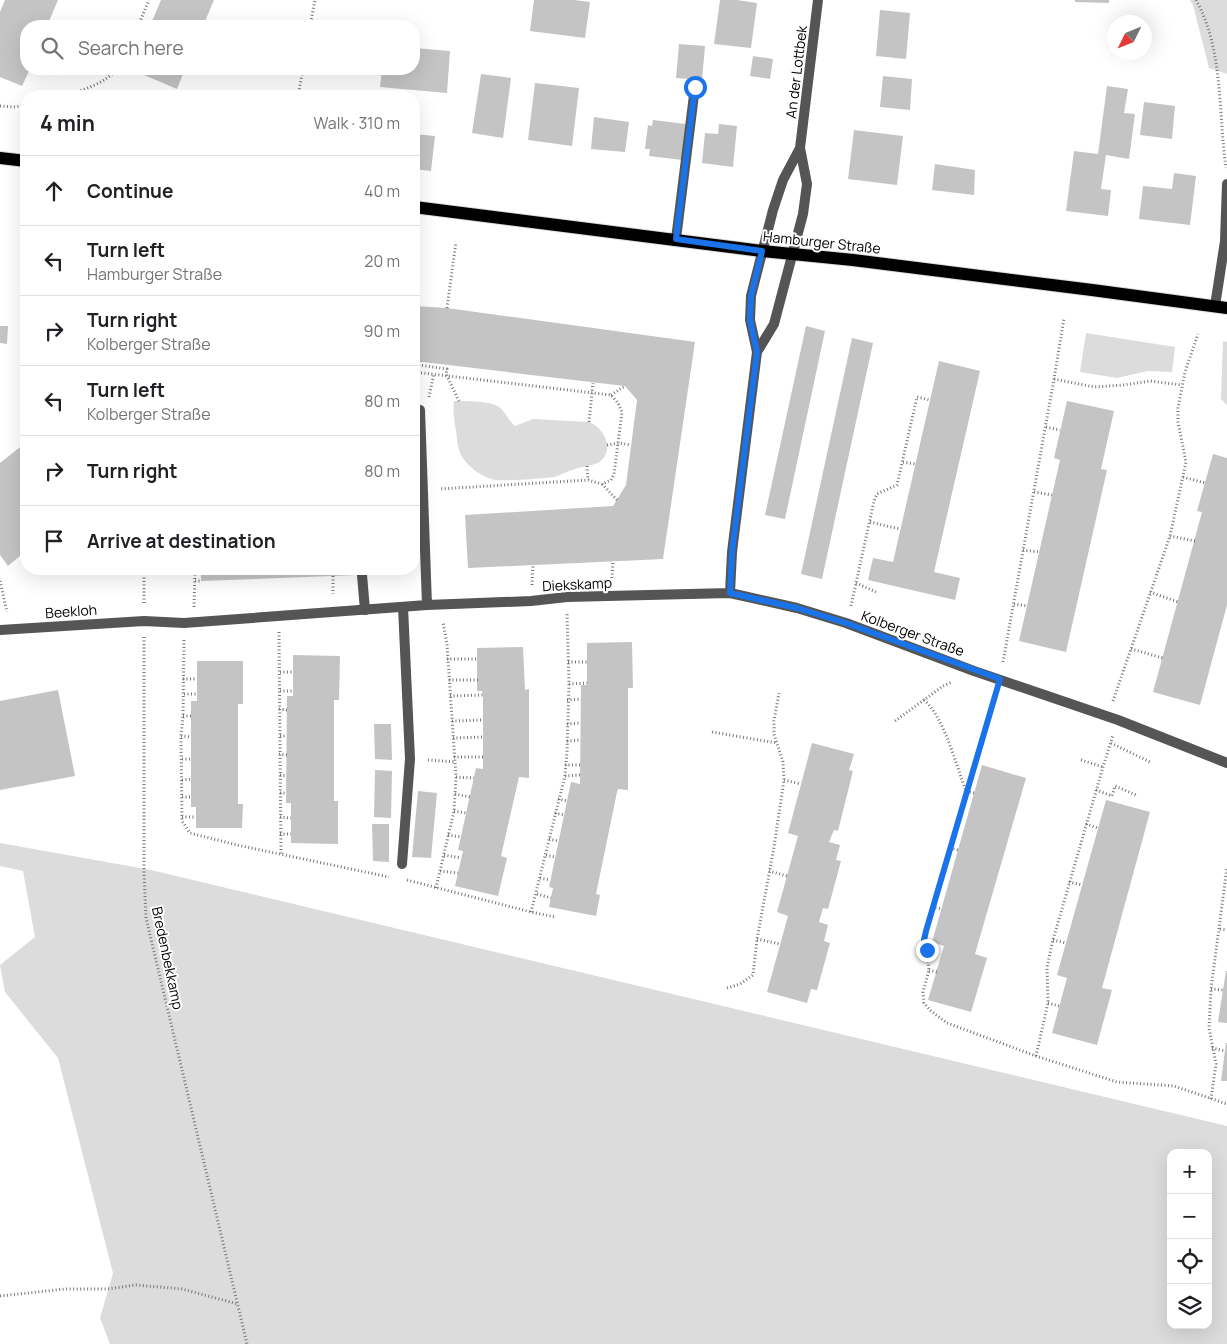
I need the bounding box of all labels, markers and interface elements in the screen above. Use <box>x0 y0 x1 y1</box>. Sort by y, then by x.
north arrow <box>1107 15 1152 60</box>
search box <box>20 20 420 75</box>
street label: An der Lottbek <box>781 23 811 120</box>
icon: search <box>38 34 66 62</box>
text: Search here <box>78 35 184 61</box>
route start <box>684 76 707 99</box>
text: 4 min <box>40 109 95 137</box>
text: Walk · 310 m <box>314 112 400 134</box>
icon: ahead <box>40 177 68 205</box>
text: Continue <box>87 178 173 204</box>
text: 40 m <box>364 180 400 202</box>
street label: Hamburger Straße <box>762 226 882 258</box>
text: Turn left <box>87 237 165 263</box>
icon: left <box>40 247 68 275</box>
text: 20 m <box>364 250 400 272</box>
text: Hamburger Straße <box>87 263 222 285</box>
text: Turn right <box>87 307 177 333</box>
icon: right <box>40 317 68 345</box>
text: 90 m <box>364 320 400 342</box>
text: Kolberger Straße <box>87 333 211 355</box>
text: Turn left <box>87 377 165 403</box>
icon: left <box>40 387 68 415</box>
text: 80 m <box>364 390 400 412</box>
text: Kolberger Straße <box>87 403 211 425</box>
icon: right <box>40 457 68 485</box>
text: Turn right <box>87 458 177 484</box>
text: 80 m <box>364 460 400 482</box>
icon: arrive <box>40 527 68 555</box>
text: Arrive at destination <box>87 528 276 554</box>
street label: Diekskamp <box>542 573 612 595</box>
street label: Beekloh <box>45 600 97 622</box>
street label: Kolberger Straße <box>859 606 967 660</box>
street label: Bredenbekkamp <box>148 905 188 1011</box>
route end <box>916 939 939 962</box>
map controls <box>1167 1149 1212 1329</box>
button: + <box>1167 1149 1212 1194</box>
button: − <box>1167 1194 1212 1239</box>
button: locate <box>1167 1239 1212 1284</box>
button: layers <box>1167 1284 1212 1329</box>

